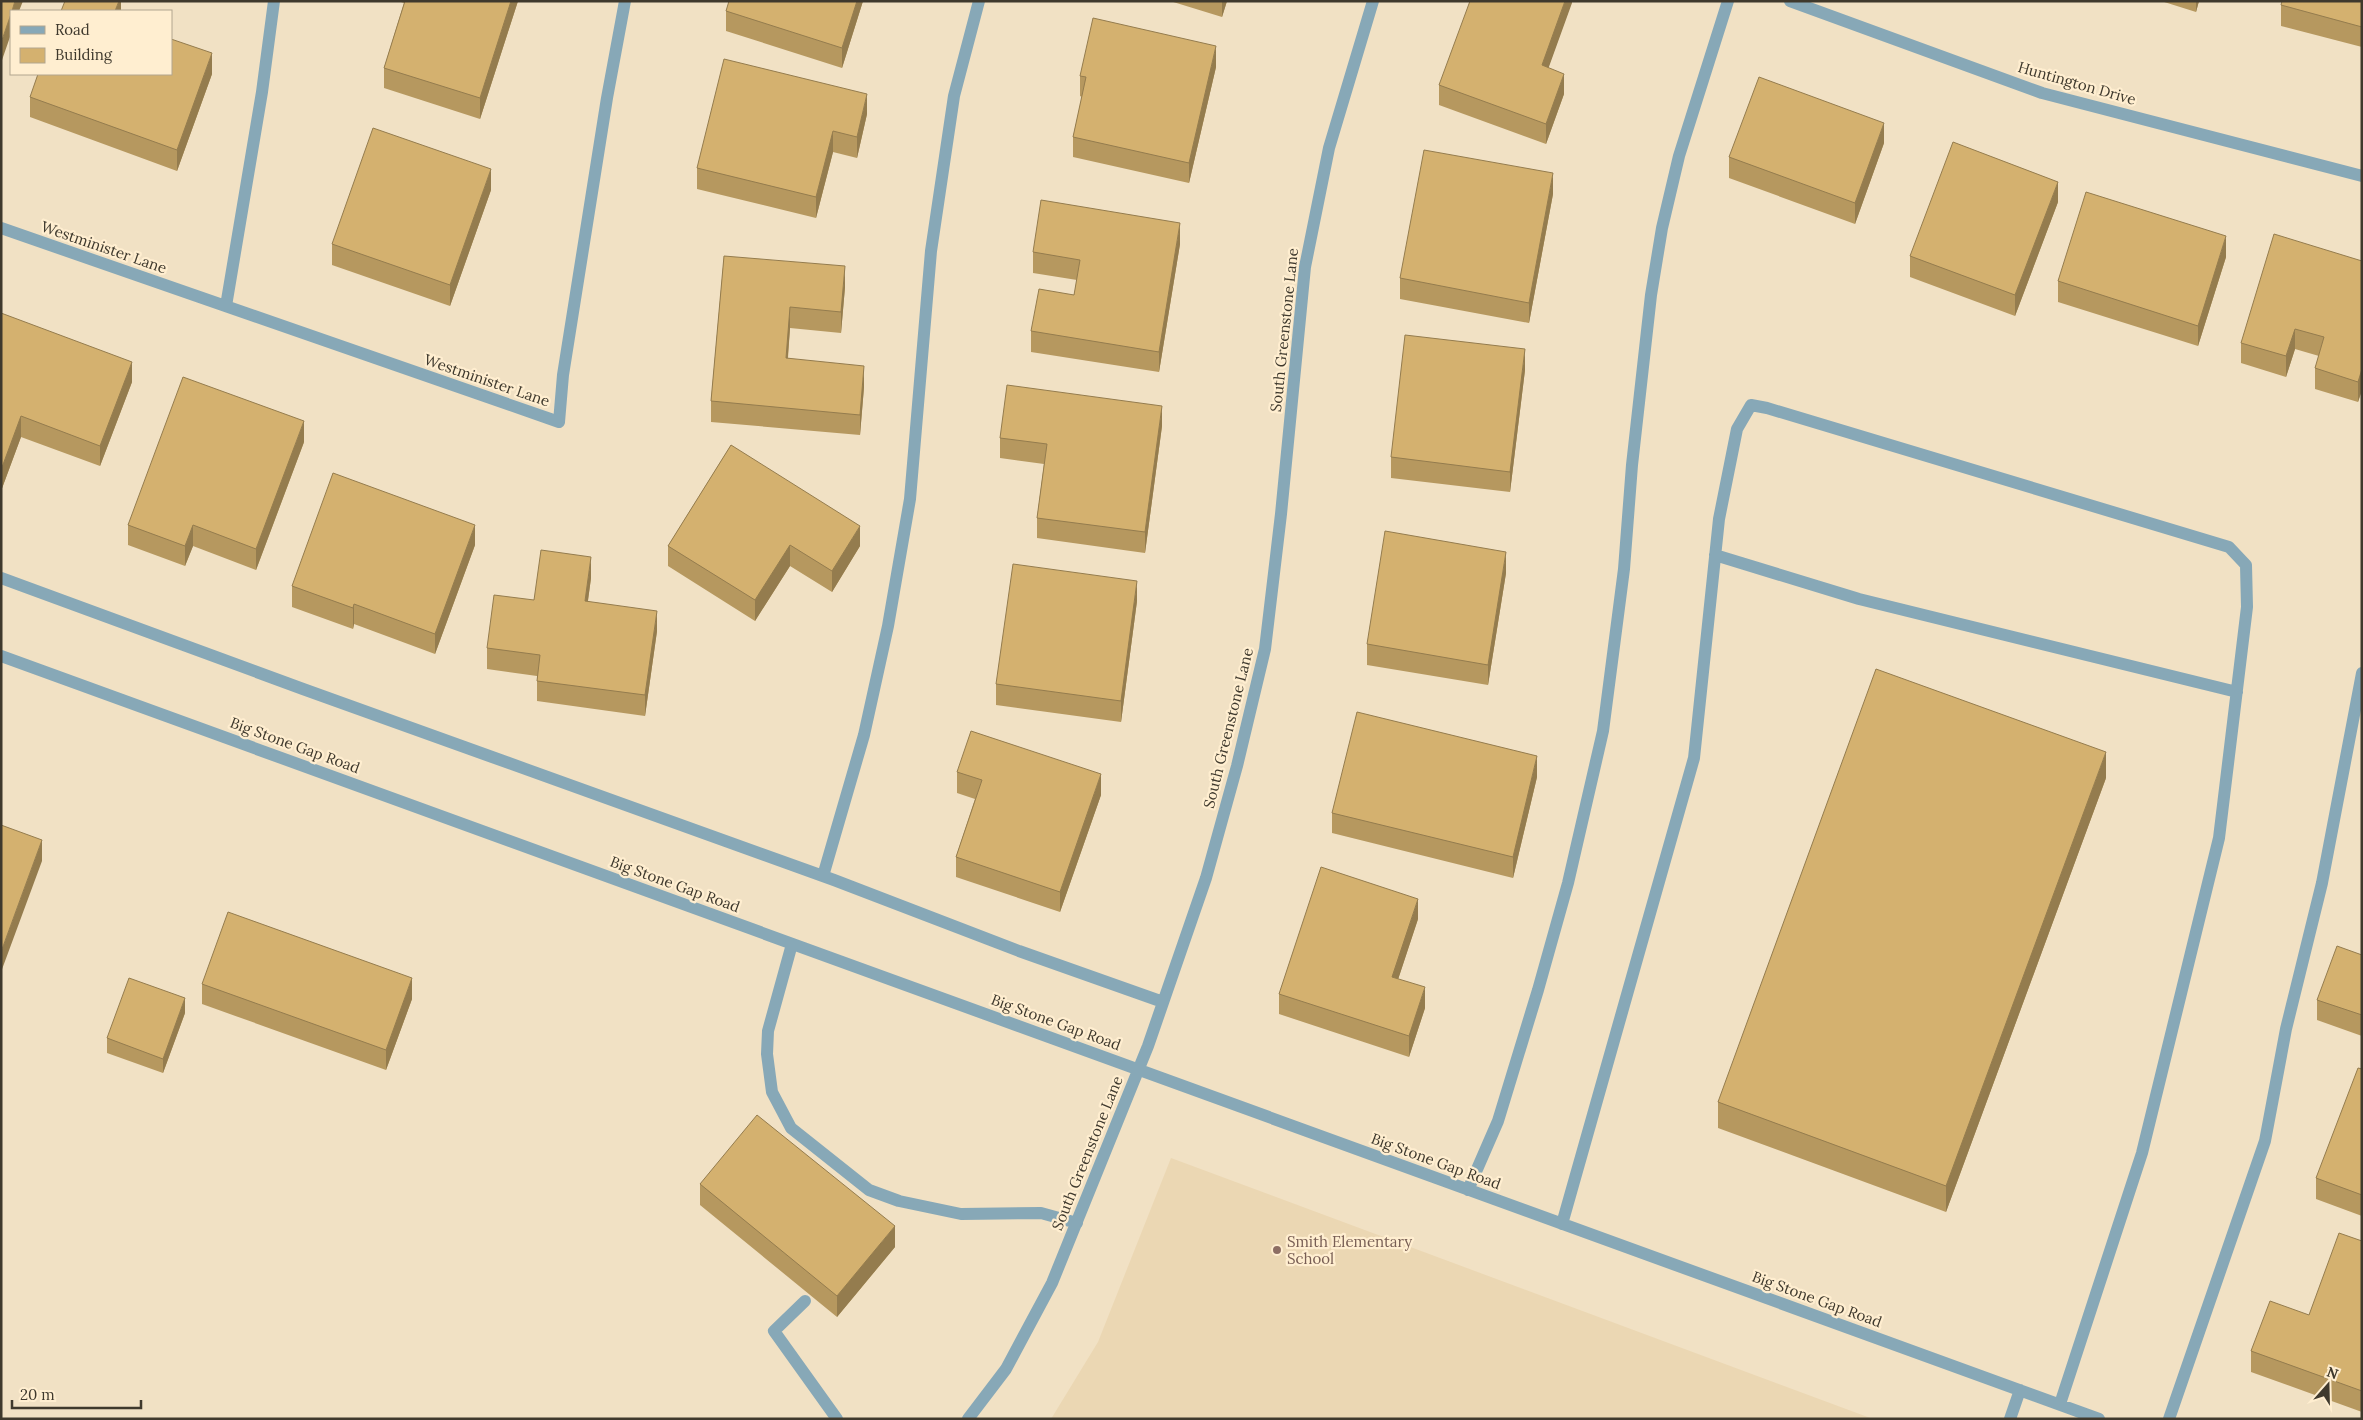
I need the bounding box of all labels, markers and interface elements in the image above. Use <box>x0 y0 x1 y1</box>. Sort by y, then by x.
legend <box>10 10 172 75</box>
text: Road <box>55 20 90 39</box>
text: Building <box>55 45 113 64</box>
street label: Huntington Drive <box>2016 57 2138 109</box>
street label: Westminister Lane <box>39 217 169 277</box>
street label: South Greenstone Lane <box>1266 247 1302 413</box>
street label: Westminister Lane <box>422 350 552 410</box>
street label: South Greenstone Lane <box>1199 646 1257 810</box>
street label: Big Stone Gap Road <box>228 713 363 777</box>
street label: Big Stone Gap Road <box>608 852 743 916</box>
street label: Big Stone Gap Road <box>989 990 1124 1054</box>
street label: South Greenstone Lane <box>1047 1073 1127 1233</box>
street label: Big Stone Gap Road <box>1369 1129 1504 1193</box>
place label: Smith Elementary School <box>1287 1232 1412 1268</box>
marker: Smith Elementary School <box>1271 1244 1283 1256</box>
street label: Big Stone Gap Road <box>1750 1267 1885 1331</box>
north arrow <box>2303 1360 2353 1410</box>
text: N <box>2324 1362 2341 1383</box>
scale bar <box>12 1378 141 1410</box>
text: 20 m <box>20 1385 55 1404</box>

